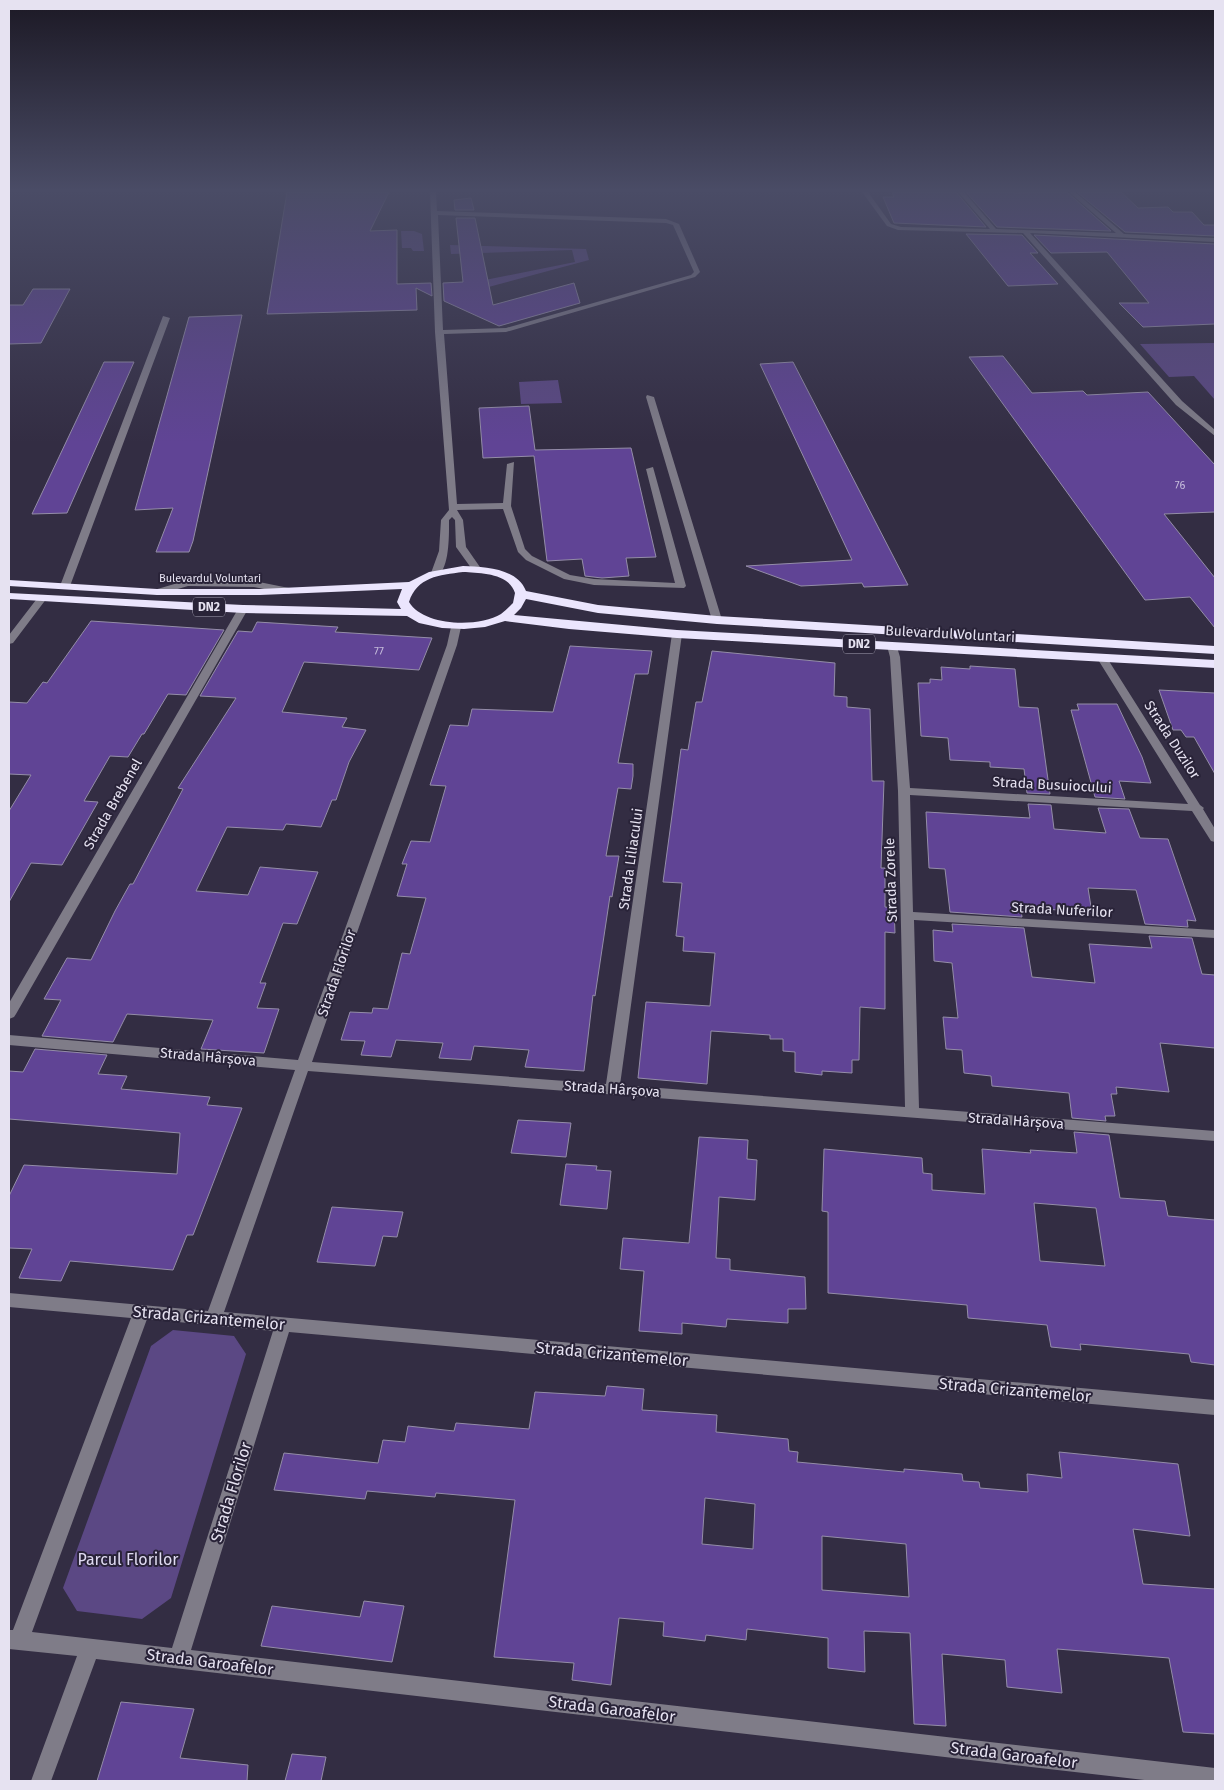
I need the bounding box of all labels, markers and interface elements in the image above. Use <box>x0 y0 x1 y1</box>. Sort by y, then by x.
house number: 76 <box>1175 479 1185 492</box>
street label: Bulevardul Voluntari <box>159 572 261 585</box>
road number: DN2 <box>193 598 225 616</box>
street label: Bulevardul Voluntari <box>885 622 1015 646</box>
road number: DN2 <box>843 634 875 654</box>
house number: 77 <box>374 645 384 658</box>
street label: Strada Duzilor <box>1140 698 1204 783</box>
street label: Strada Brebenel <box>80 756 146 852</box>
street label: Strada Busuiocului <box>992 773 1112 797</box>
street label: Strada Liliacului <box>615 807 647 911</box>
street label: Strada Zorele <box>881 838 901 922</box>
street label: Strada Nuferilor <box>1011 899 1114 921</box>
street label: Strada Florilor <box>314 927 360 1019</box>
street label: Strada Hârșova <box>159 1044 257 1071</box>
street label: Strada Hârșova <box>563 1077 661 1102</box>
street label: Strada Hârșova <box>967 1109 1065 1134</box>
street label: Strada Crizantemelor <box>132 1302 287 1334</box>
street label: Strada Crizantemelor <box>535 1338 690 1370</box>
street label: Strada Crizantemelor <box>938 1374 1093 1406</box>
street label: Strada Florilor <box>207 1439 255 1544</box>
park label: Parcul Florilor <box>77 1550 179 1569</box>
street label: Strada Garoafelor <box>145 1645 275 1679</box>
street label: Strada Garoafelor <box>547 1692 677 1726</box>
street label: Strada Garoafelor <box>949 1738 1079 1772</box>

